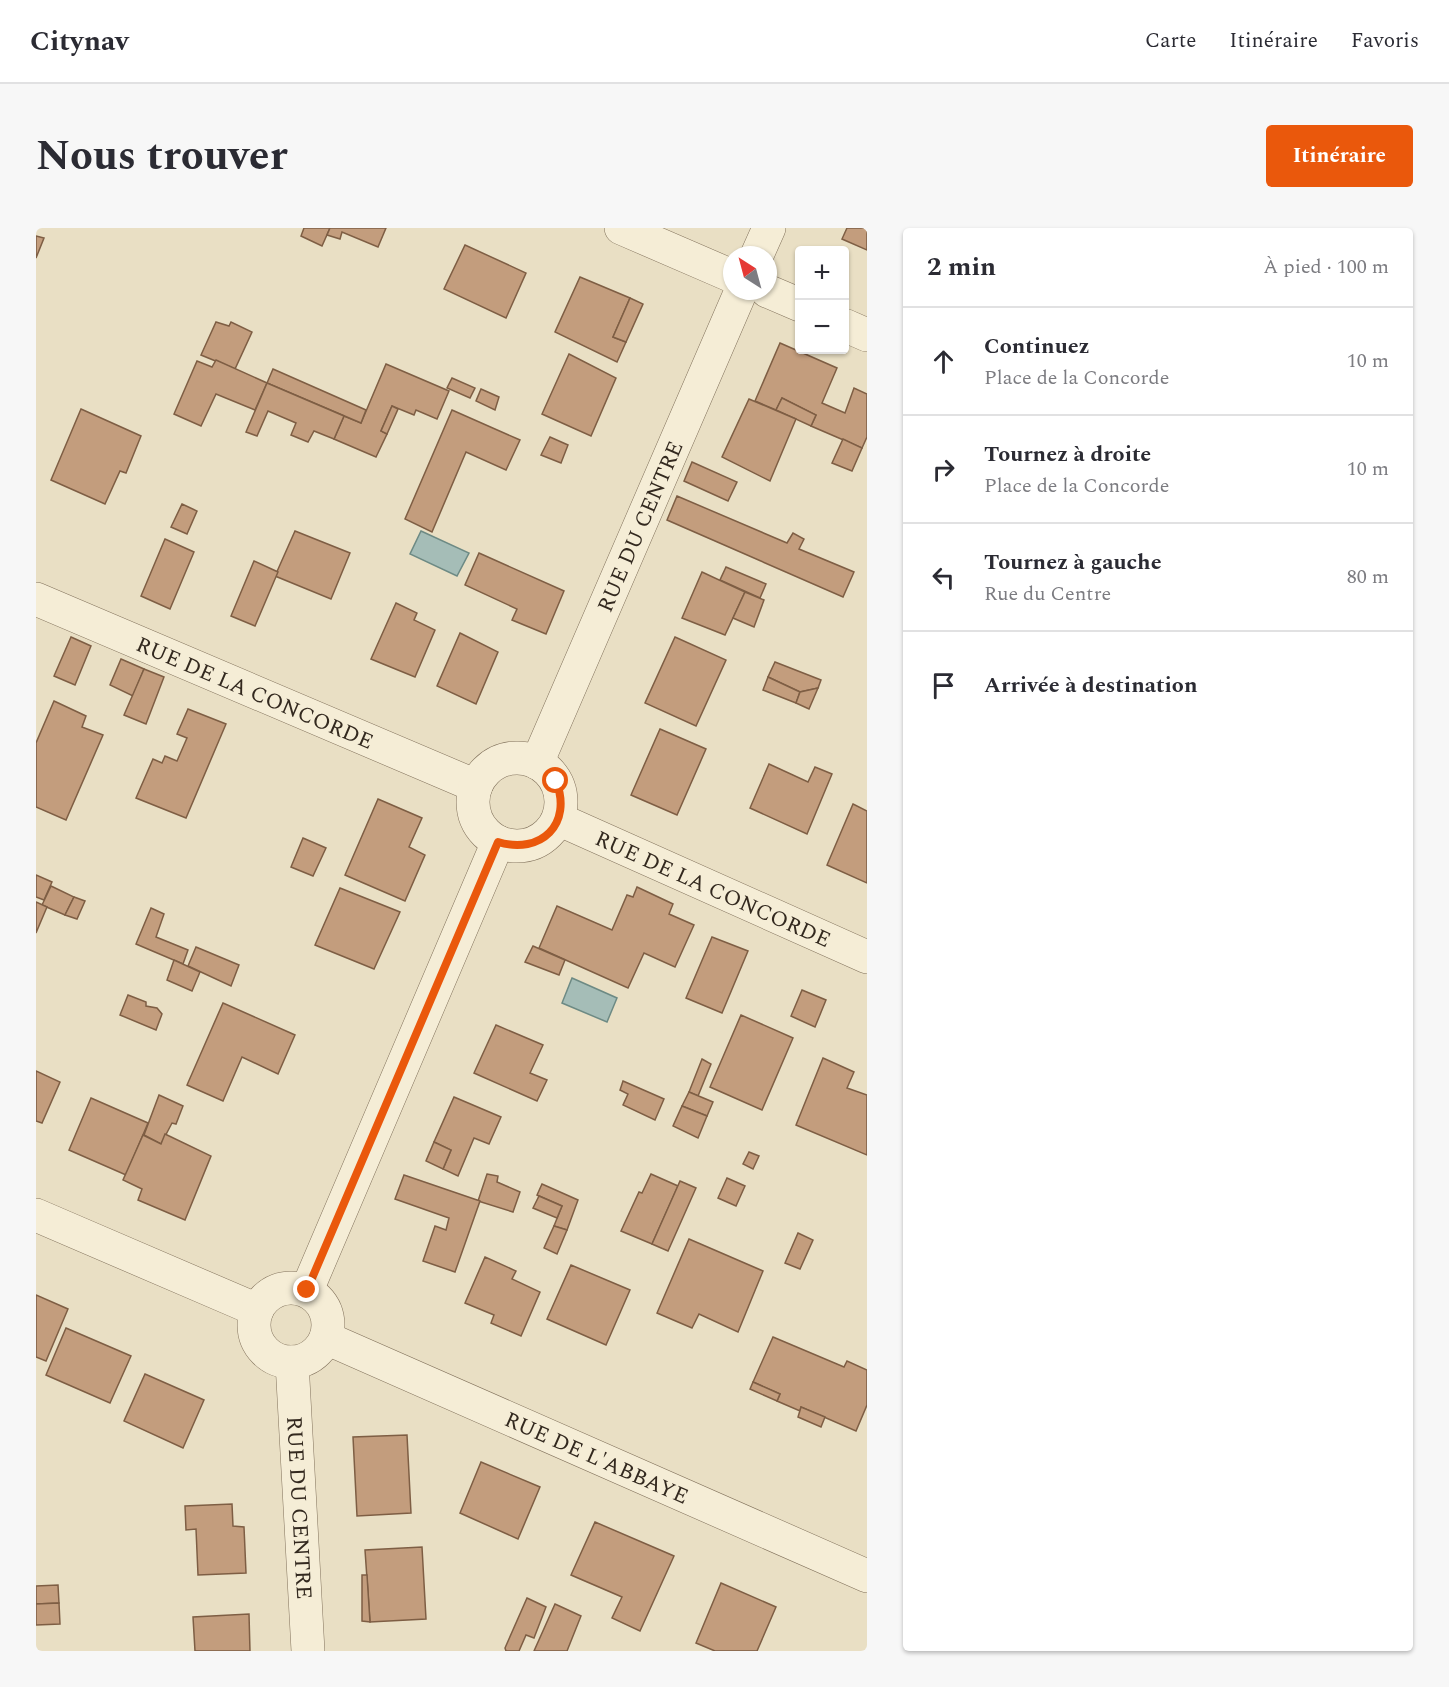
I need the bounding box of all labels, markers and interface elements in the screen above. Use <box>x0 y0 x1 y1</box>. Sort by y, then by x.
text: Citynav <box>30 20 129 63</box>
text: Carte <box>1145 25 1196 57</box>
text: Itinéraire <box>1229 25 1318 57</box>
text: Favoris <box>1351 25 1419 57</box>
text: Nous trouver <box>36 125 288 188</box>
button: Itinéraire <box>1266 125 1413 187</box>
north arrow <box>723 246 777 300</box>
map controls <box>795 246 849 354</box>
button: + <box>795 246 849 300</box>
text: 2 min <box>927 247 996 287</box>
text: À pied · 100 m <box>1263 252 1389 282</box>
button: − <box>795 300 849 354</box>
text: Continuez <box>984 330 1090 363</box>
icon: ahead <box>927 345 960 378</box>
text: 10 m <box>1347 346 1389 376</box>
text: Place de la Concorde <box>984 363 1169 393</box>
street label: RUE DU CENTRE <box>589 436 692 618</box>
text: Tournez à droite <box>984 438 1151 471</box>
icon: right <box>927 453 960 486</box>
text: 10 m <box>1347 454 1389 484</box>
text: Place de la Concorde <box>984 471 1169 501</box>
text: Tournez à gauche <box>984 546 1162 579</box>
icon: left <box>927 561 960 594</box>
text: 80 m <box>1347 562 1389 592</box>
text: Rue du Centre <box>984 579 1111 609</box>
street label: RUE DE LA CONCORDE <box>131 628 378 759</box>
icon: arrive <box>927 669 960 702</box>
text: Arrivée à destination <box>984 669 1198 702</box>
route start <box>542 767 568 793</box>
street label: RUE DE LA CONCORDE <box>589 823 836 957</box>
route end <box>293 1276 319 1302</box>
street label: RUE DE L'ABBAYE <box>499 1404 694 1514</box>
street label: RUE DU CENTRE <box>277 1415 320 1600</box>

